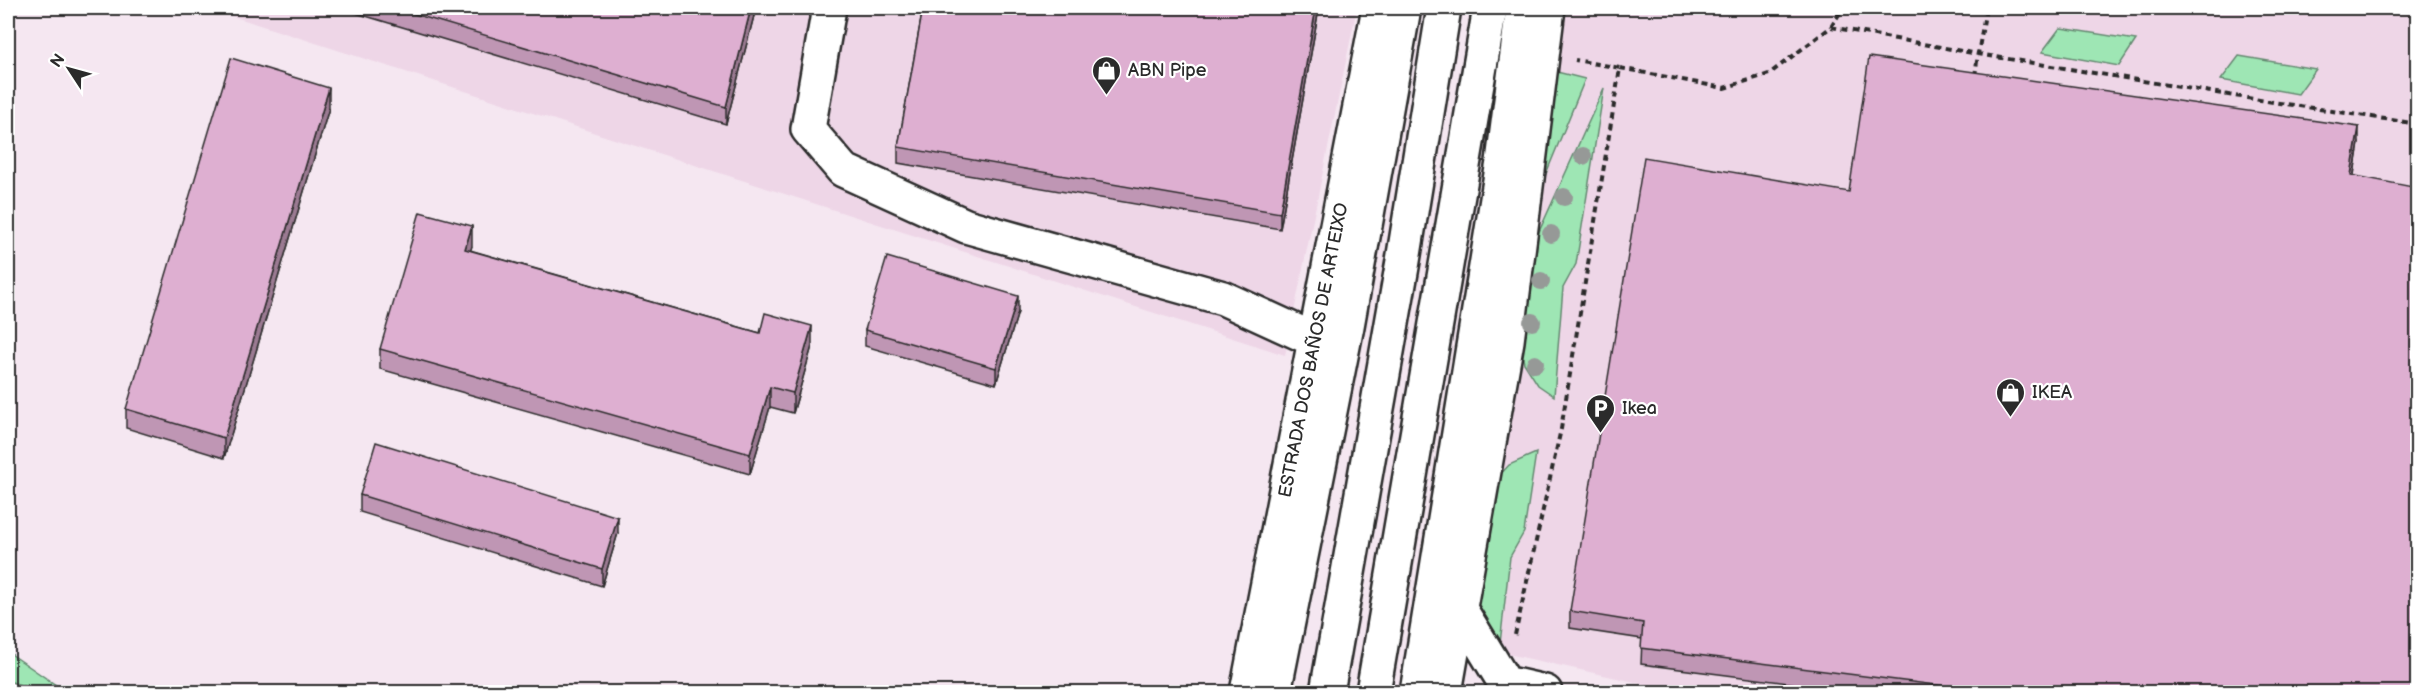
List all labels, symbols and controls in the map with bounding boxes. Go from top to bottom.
north arrow [39,39,99,99]
text: N [47,51,69,72]
shop icon: ABN Pipe [1091,54,1123,96]
place label: ABN Pipe [1128,60,1207,81]
street label: ESTRADA DOS BAÑOS DE ARTEIXO [1274,201,1352,499]
shop icon: IKEA [1995,376,2027,418]
place label: IKEA [2032,382,2072,403]
parking icon: Ikea [1585,392,1617,434]
place label: Ikea [1622,398,1657,419]

